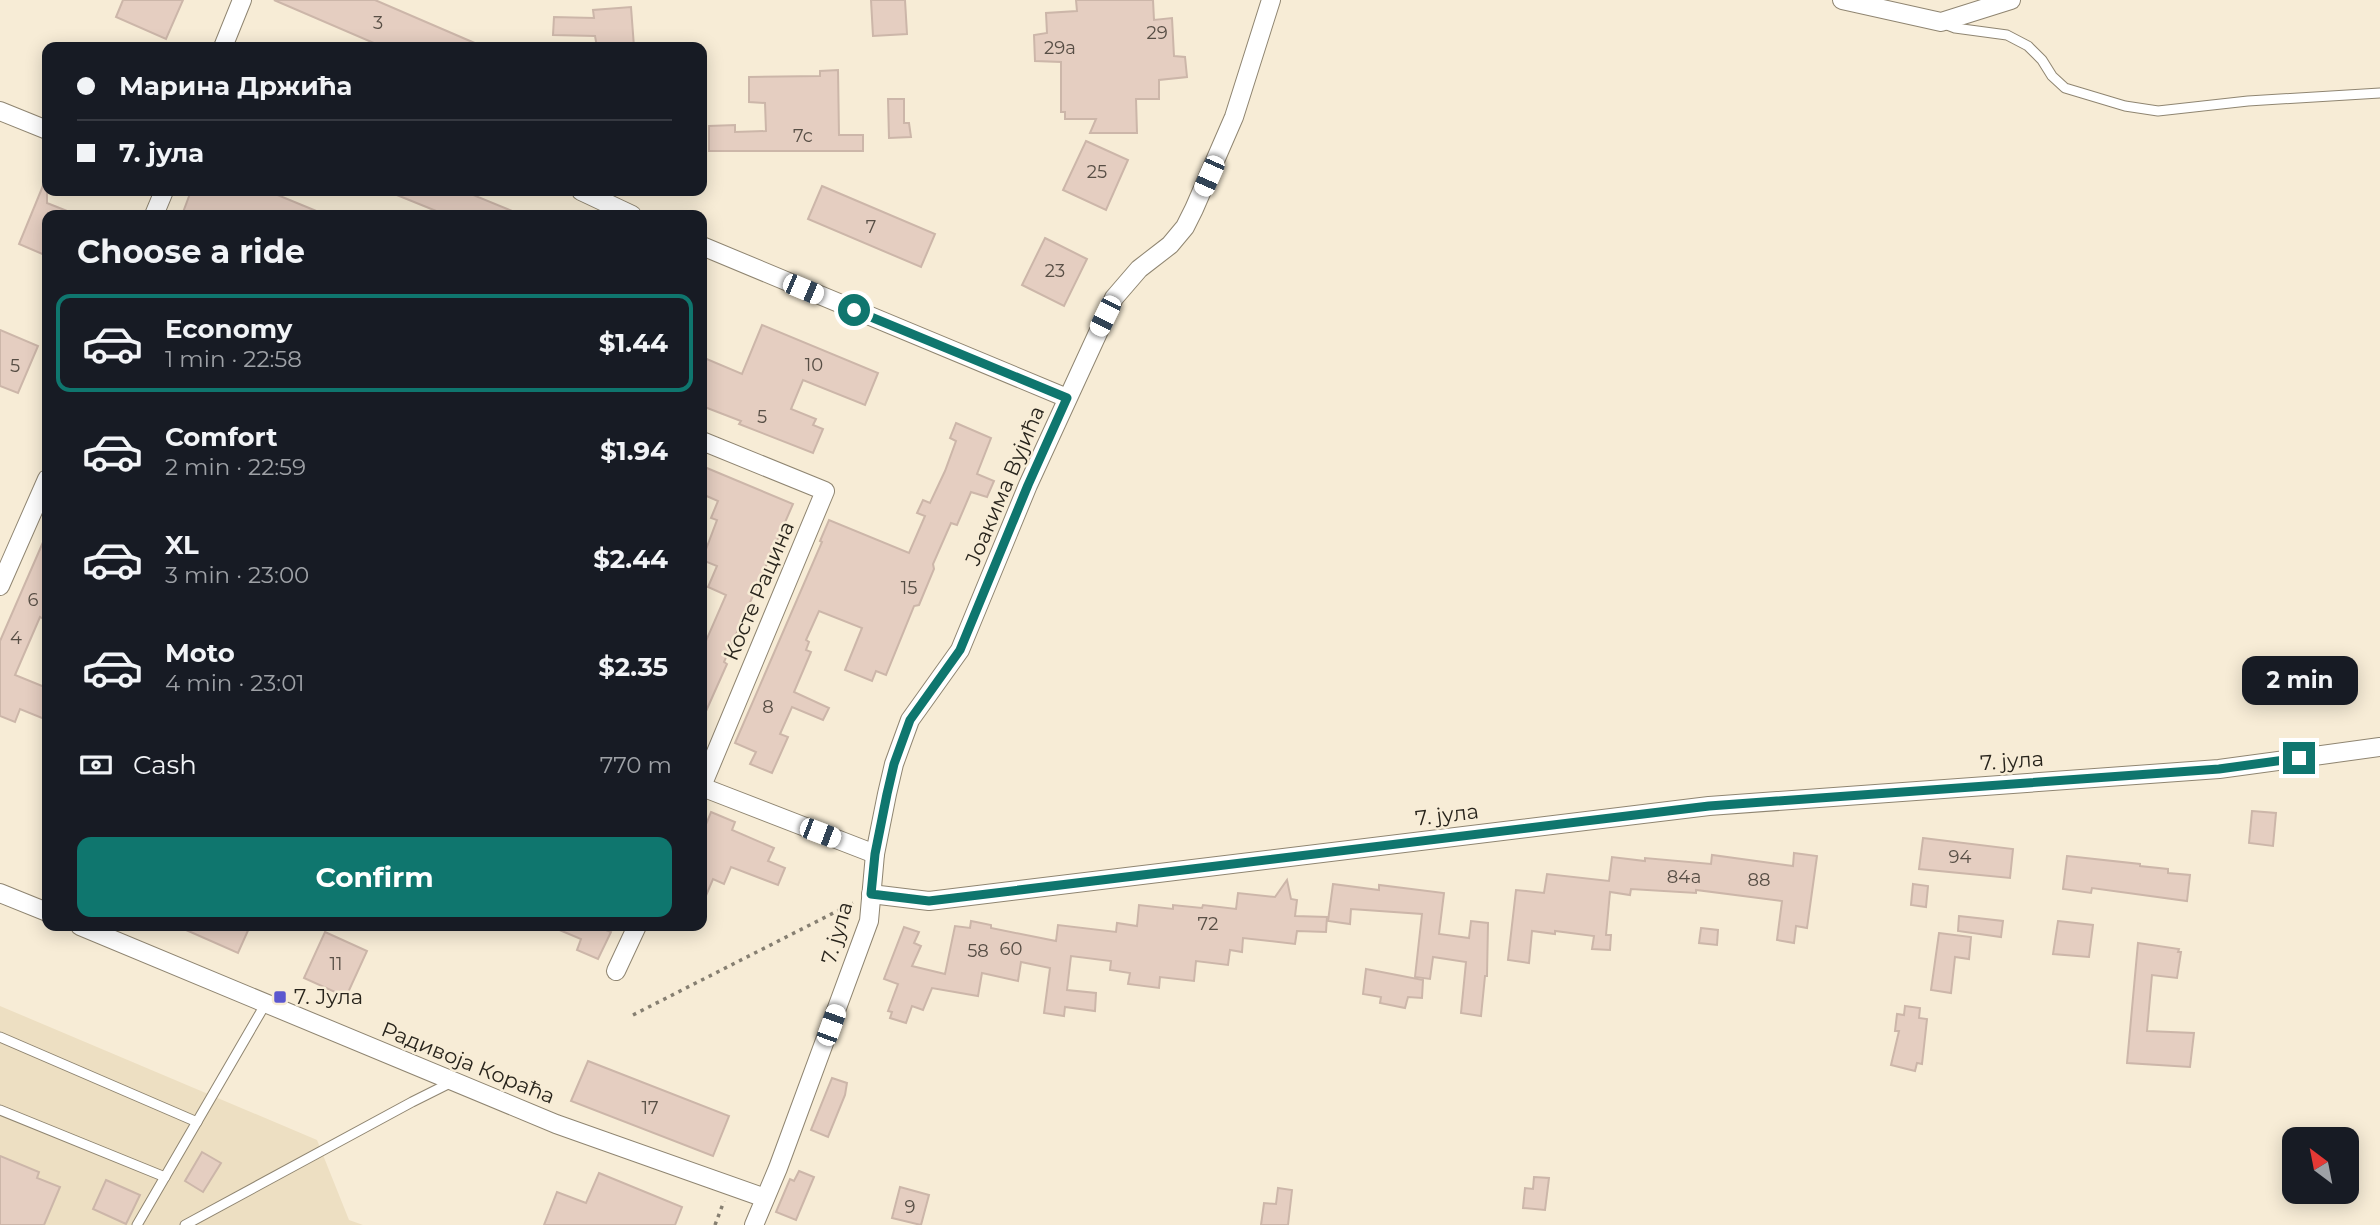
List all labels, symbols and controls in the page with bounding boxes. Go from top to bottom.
house number: 3 [373,12,383,34]
house number: 29 [1146,22,1168,44]
house number: 29a [1044,37,1076,59]
text: Марина Држића [119,70,352,102]
house number: 7c [793,125,813,147]
text: 7. јула [119,137,204,169]
car [1191,153,1228,199]
house number: 25 [1087,161,1107,183]
house number: 7 [866,216,876,238]
text: Choose a ride [77,232,305,271]
house number: 23 [1045,260,1065,282]
car [780,271,827,307]
car [1087,293,1124,339]
route start [838,294,870,326]
icon: car [81,312,144,375]
text: Economy [165,313,292,345]
text: $1.44 [599,327,668,359]
text: 1 min · 22:58 [165,345,302,373]
house number: 10 [805,354,823,376]
house number: 5 [10,355,20,377]
street label: Јоакима Вујића [960,402,1049,569]
house number: 5 [757,406,767,428]
icon: car [81,420,144,483]
text: Comfort [165,421,277,453]
text: $1.94 [600,435,668,467]
text: 2 min · 22:59 [165,453,306,481]
street label: Косте Рацина [718,517,799,664]
icon: car [81,528,144,591]
text: XL [165,529,199,561]
text: $2.44 [593,543,668,575]
text: 3 min · 23:00 [165,561,309,589]
house number: 15 [901,577,917,599]
house number: 6 [28,589,39,611]
house number: 4 [10,627,22,649]
icon: car [81,636,144,699]
text: Moto [165,637,235,669]
text: $2.35 [598,651,668,683]
callout: 2 min [2241,656,2357,706]
text: 2 min [2266,666,2334,694]
text: 4 min · 23:01 [165,669,305,697]
house number: 8 [762,696,774,718]
route end [2283,742,2315,774]
icon: cash [77,746,115,784]
street label: 7. јула [1979,746,2045,775]
text: Cash [133,749,197,781]
text: 770 m [600,751,672,779]
street label: 7. јула [1414,798,1480,831]
car [797,816,844,850]
button: Confirm [77,837,672,917]
house number: 94 [1949,846,1972,868]
house number: 84a [1667,866,1701,888]
house number: 88 [1748,869,1770,891]
street label: 7. јула [816,899,857,967]
house number: 72 [1198,913,1218,935]
house number: 60 [1000,938,1022,960]
house number: 58 [967,940,989,962]
house number: 11 [330,953,343,975]
place label: 7. Јула [294,984,363,1009]
marker: 7. Јула [272,989,288,1005]
car [814,1002,849,1048]
street label: Радивоја Кораћа [378,1016,559,1109]
house number: 17 [641,1097,659,1119]
north arrow [2282,1127,2359,1204]
map controls [2282,1127,2359,1204]
house number: 9 [905,1196,916,1218]

